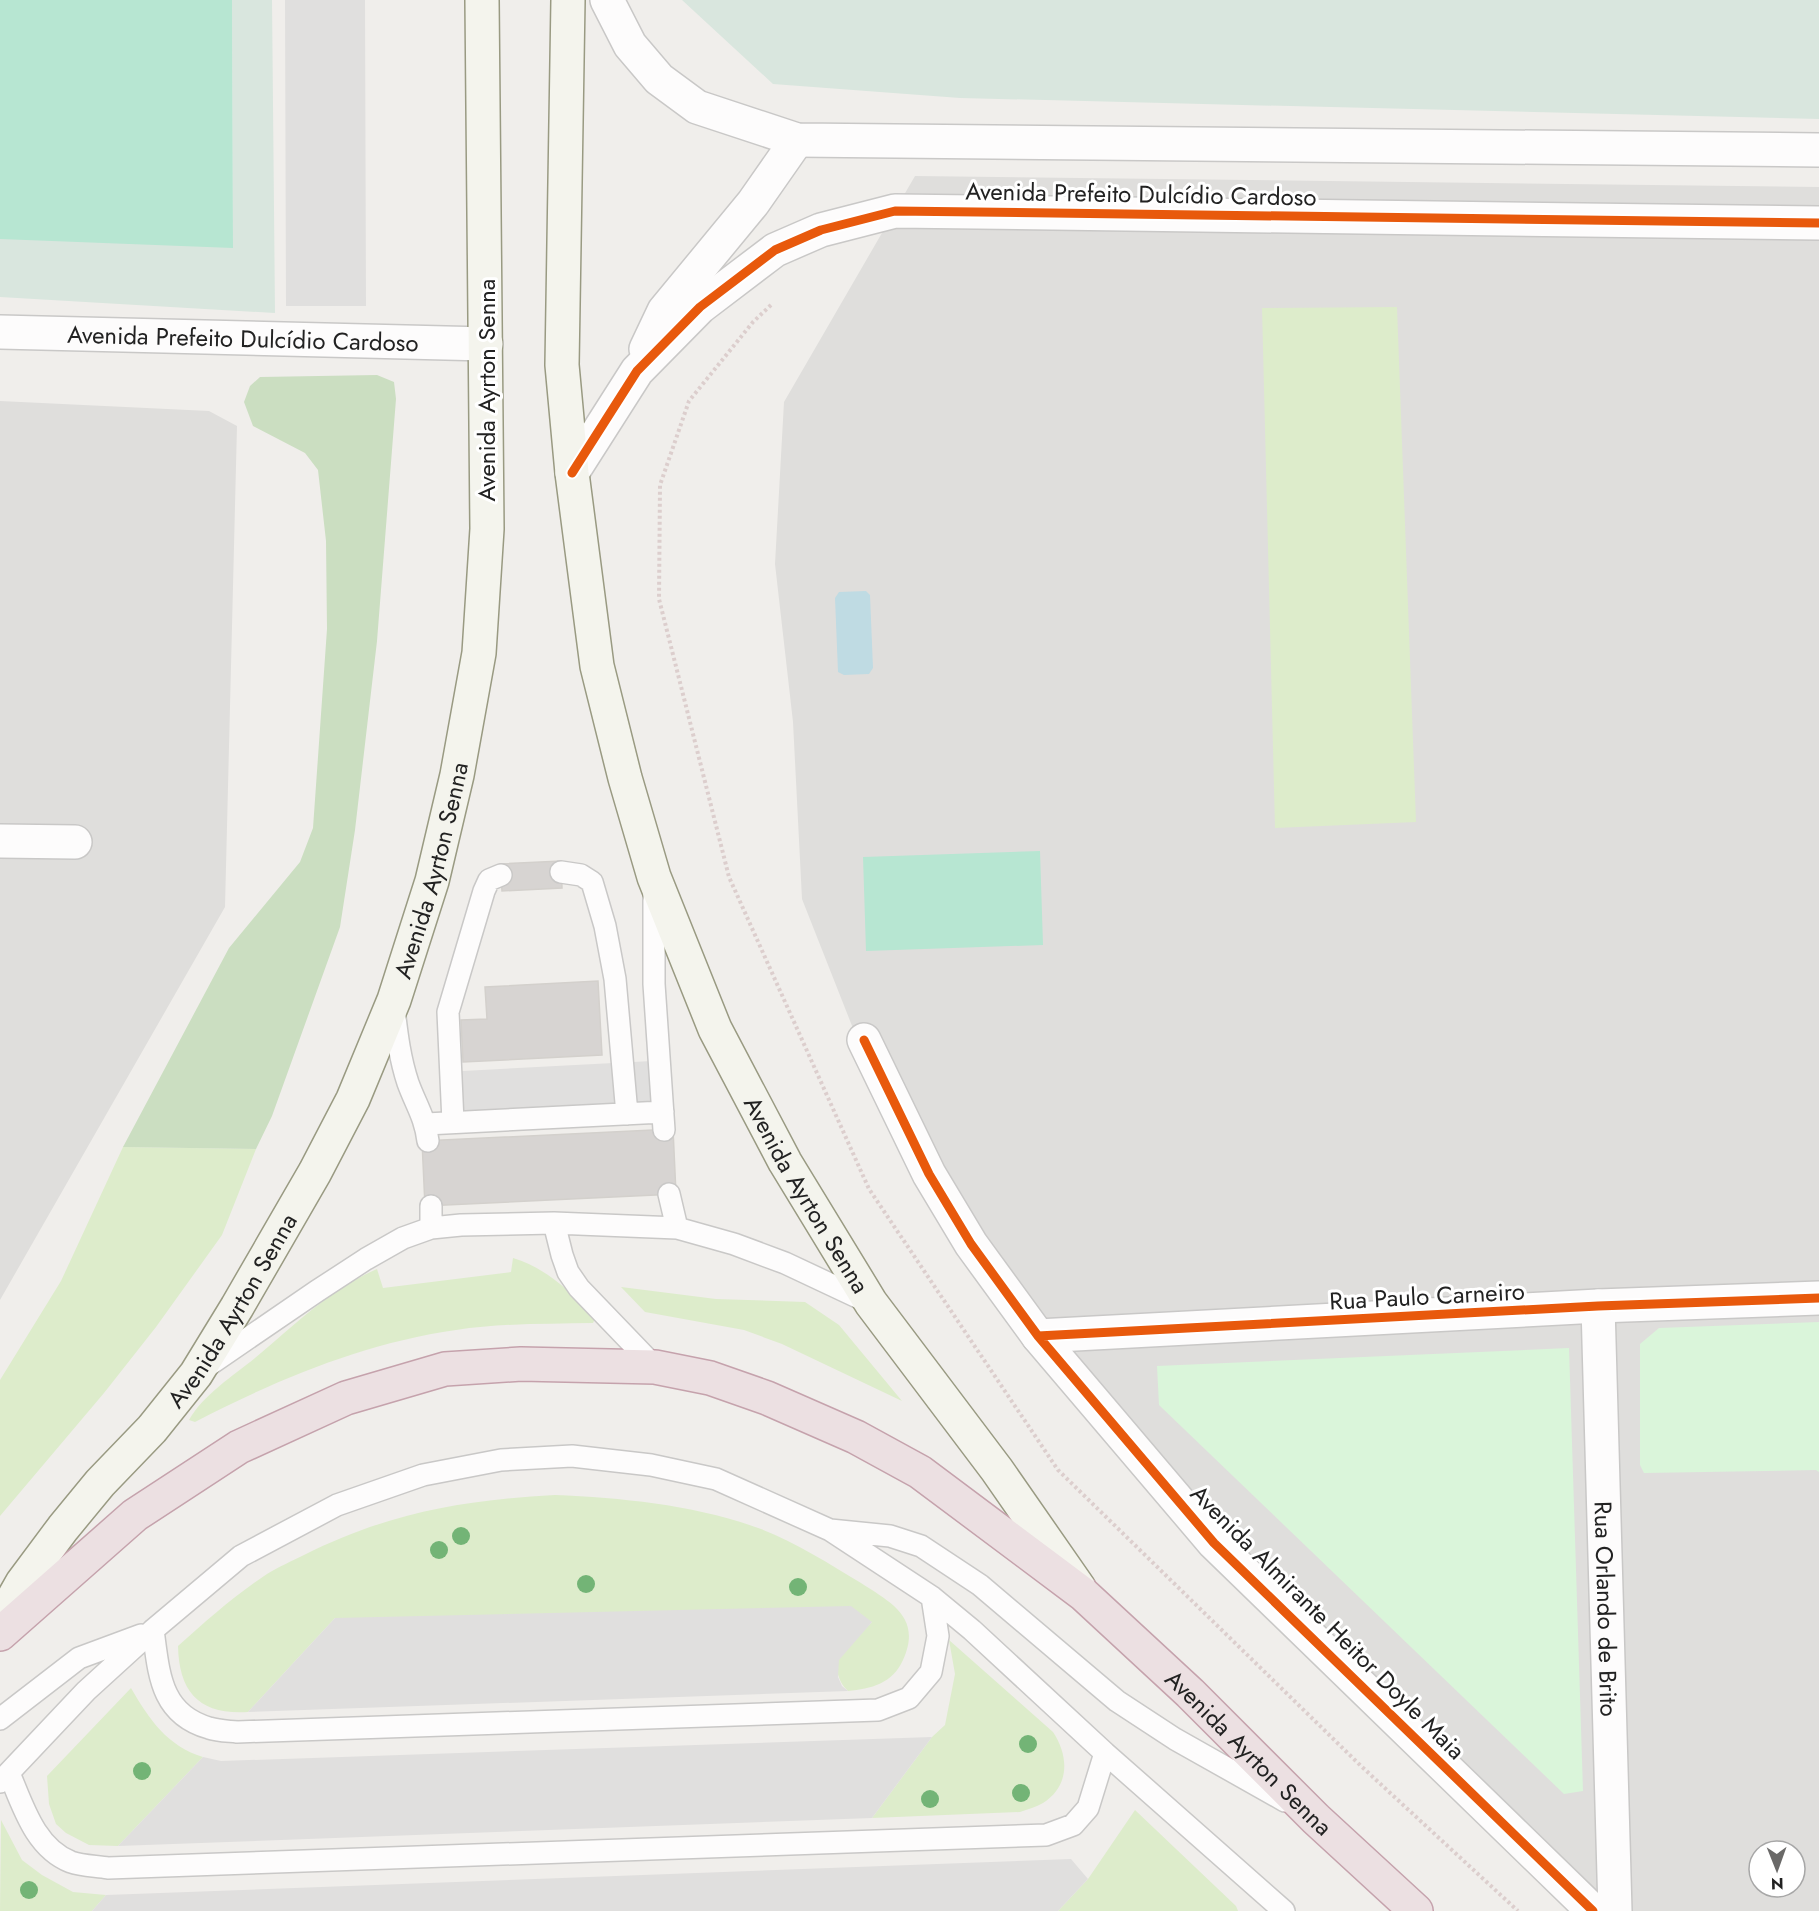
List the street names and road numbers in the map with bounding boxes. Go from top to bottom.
street label: Avenida Prefeito Dulcídio Cardoso [965,173,1317,215]
street label: Avenida Ayrton Senna [469,279,504,501]
street label: Avenida Prefeito Dulcídio Cardoso [67,316,419,360]
street label: Avenida Ayrton Senna [385,759,476,983]
street label: Avenida Ayrton Senna [736,1090,878,1300]
street label: Avenida Ayrton Senna [158,1207,305,1415]
street label: Rua Paulo Carneiro [1328,1273,1526,1319]
street label: Avenida Almirante Heitor Doyle Maia [1183,1477,1473,1767]
street label: Rua Orlando de Brito [1586,1501,1627,1717]
street label: Avenida Ayrton Senna [1158,1661,1340,1843]

